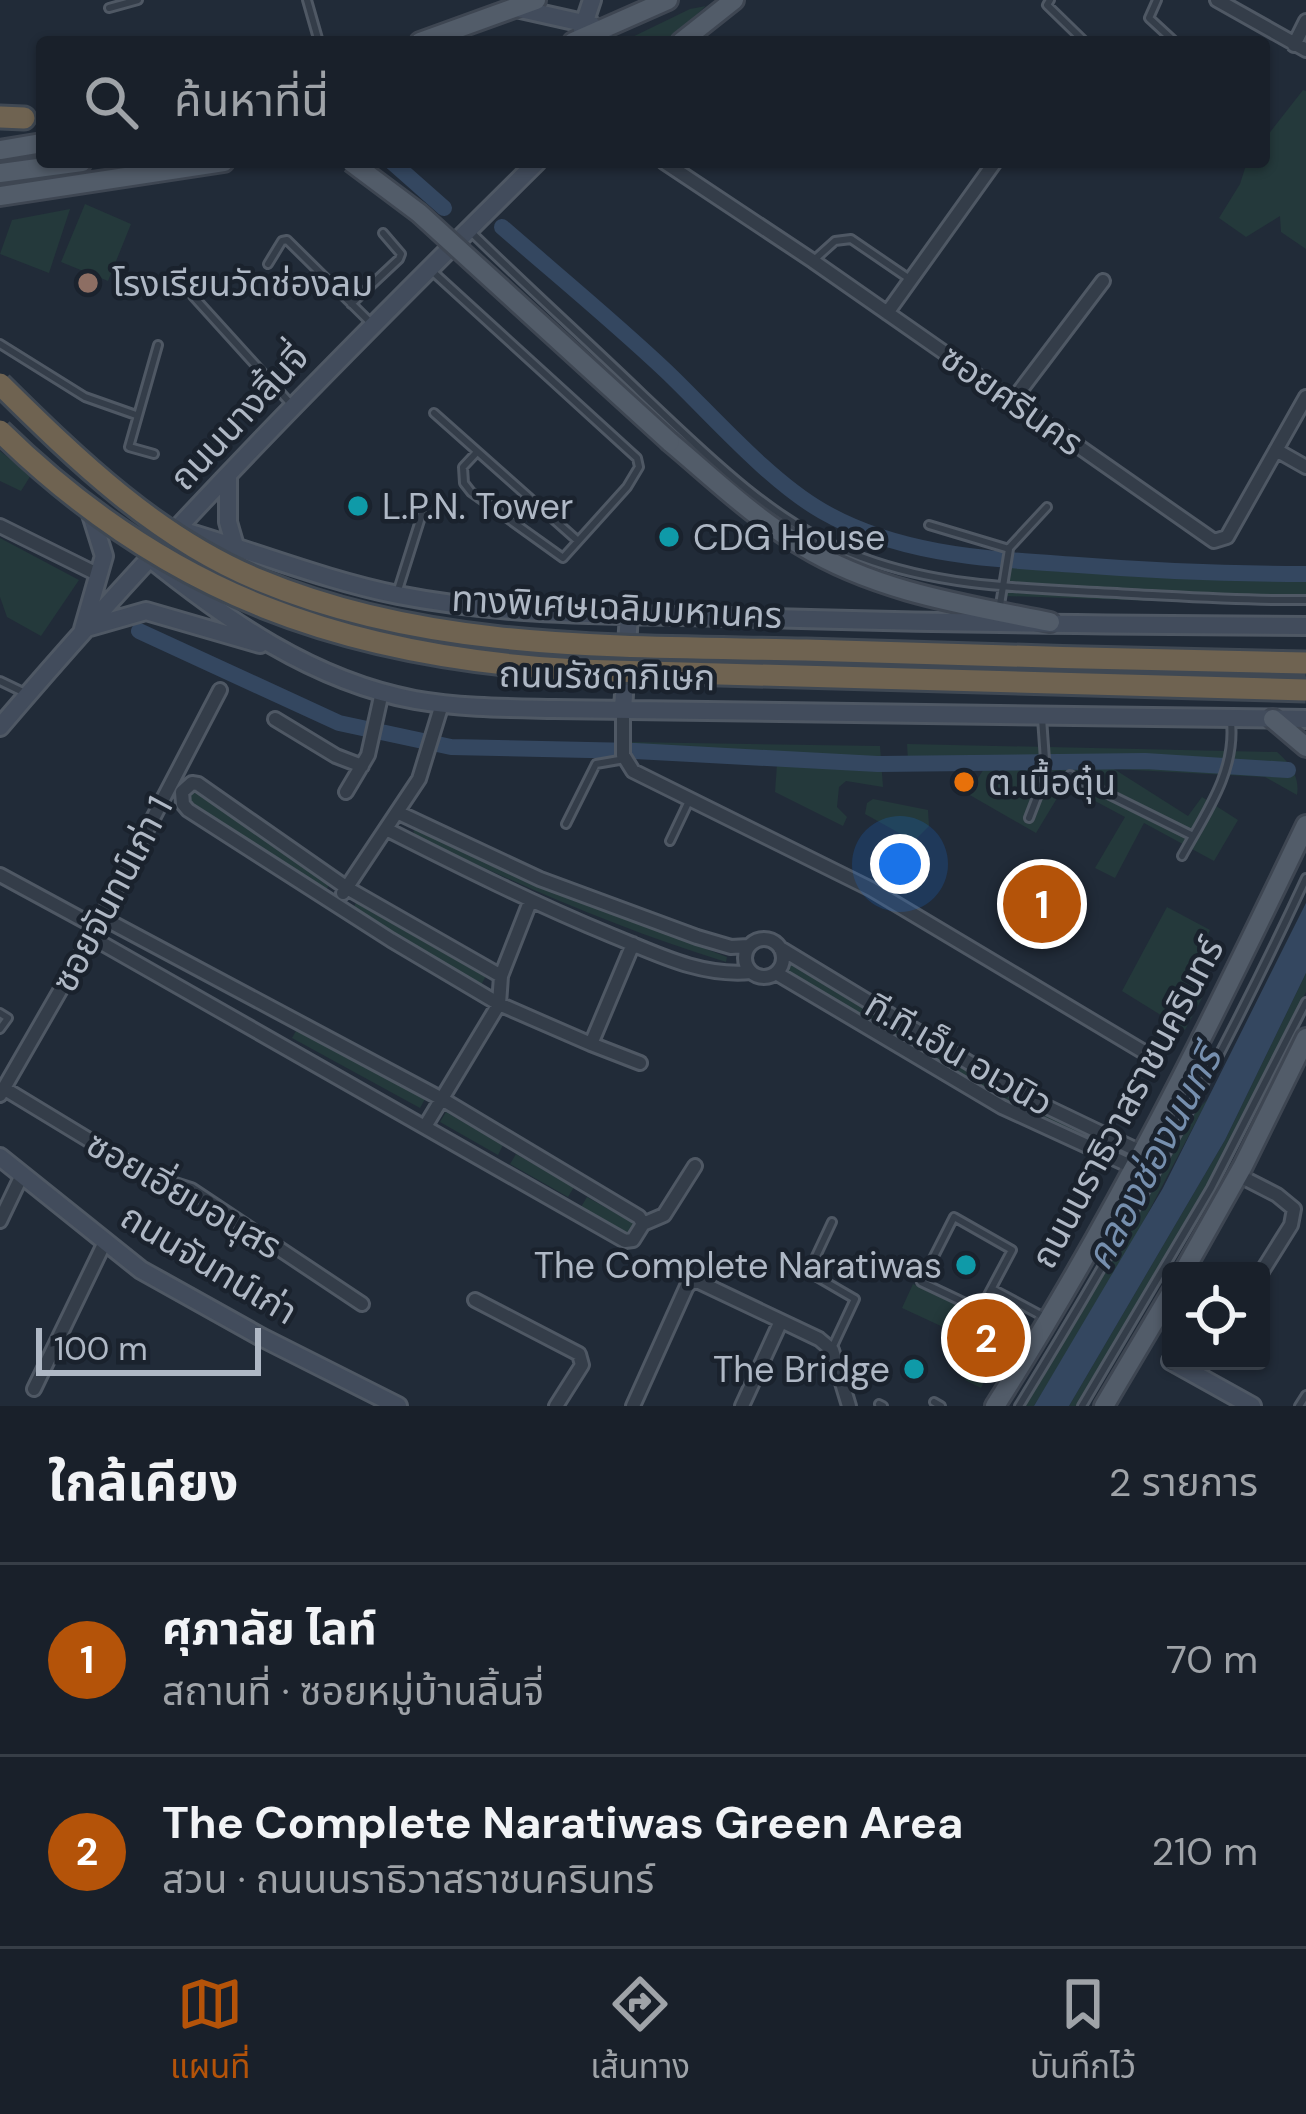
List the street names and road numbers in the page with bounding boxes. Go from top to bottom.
street label: ถนนนางลิ้นจี่ [158,333,319,500]
street label: ซอยศรีนคร [931,334,1093,466]
street label: ทางพิเศษเฉลิมมหานคร [450,575,784,639]
street label: ถนนรัชดาภิเษก [498,651,716,701]
street label: ซอยจันทน์เก่า 1 [41,788,183,1000]
street label: ถนนนราธิวาสราชนครินทร์ [1020,928,1235,1276]
street label: ที.ที.เอ็น อเวนิว [857,981,1061,1127]
street label: ซอยเอี่ยมอนุสร [78,1119,290,1270]
street label: ถนนจันทน์เก่า [112,1193,306,1335]

